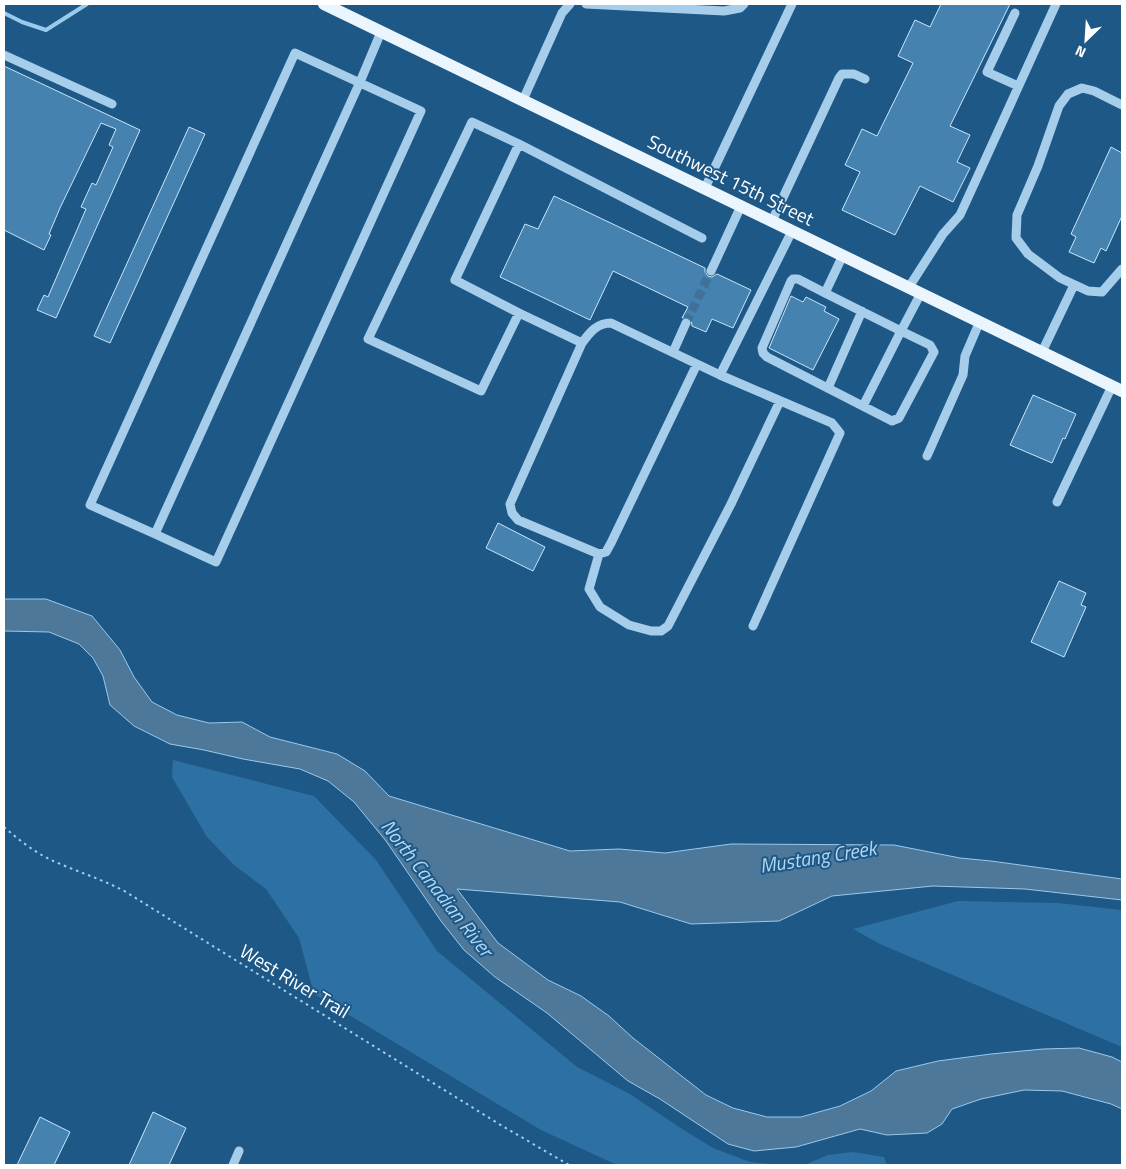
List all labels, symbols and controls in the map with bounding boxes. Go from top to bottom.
north arrow [1061,15,1111,65]
text: N [1071,41,1089,64]
street label: Southwest 15th Street [643,127,820,233]
water label: North Canadian River [374,812,503,965]
water label: Mustang Creek [757,832,881,881]
street label: West River Trail [235,936,356,1025]

